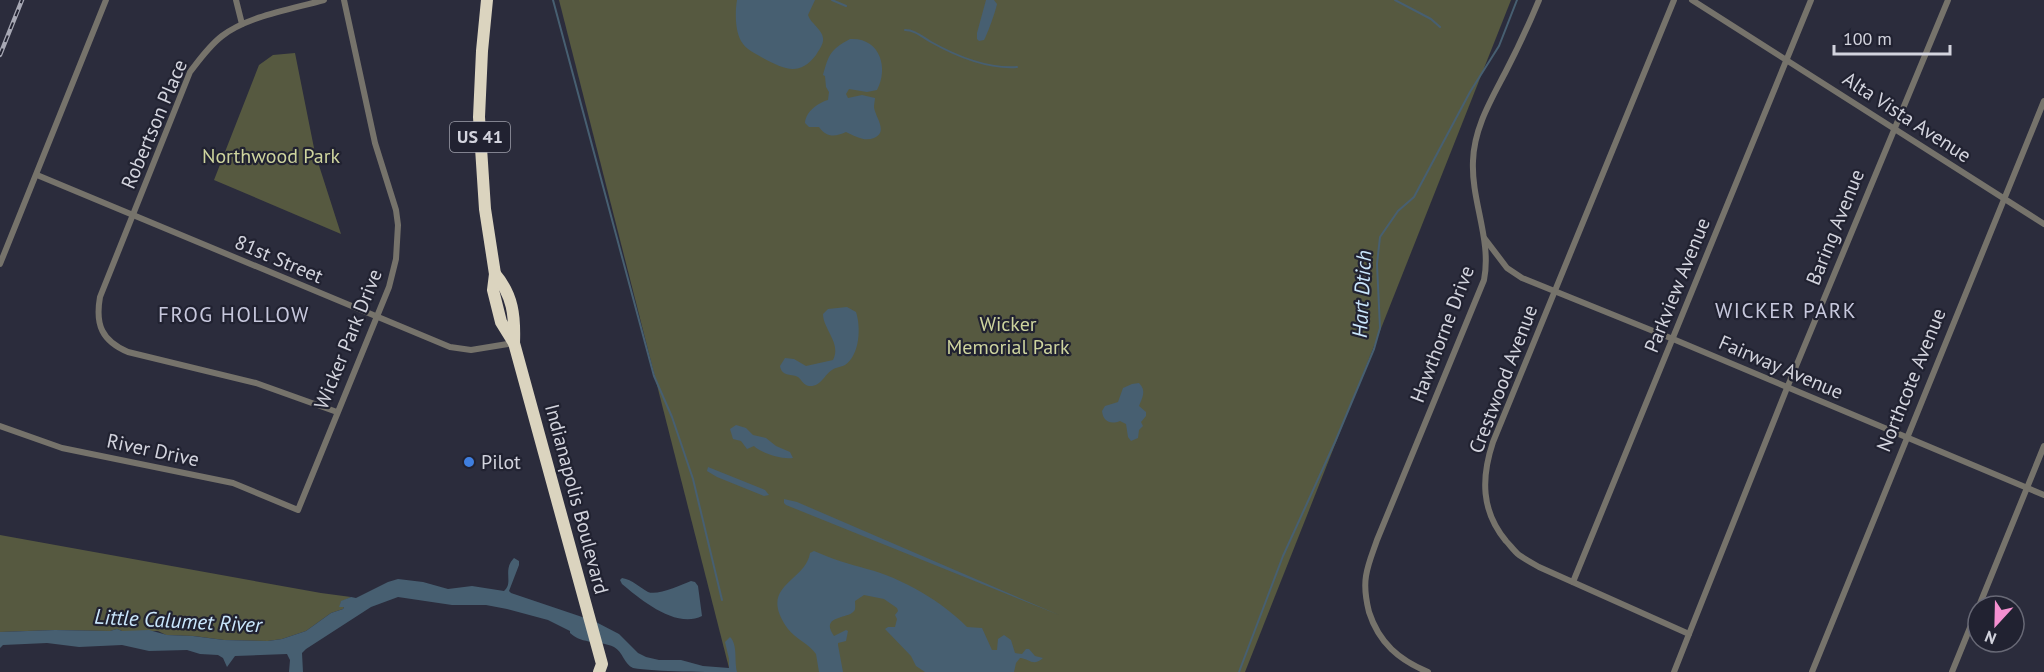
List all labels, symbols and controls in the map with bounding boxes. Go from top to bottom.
scale bar [1834,18,1950,56]
text: 100 m [1843,27,1892,50]
street label: Robertson Place [115,55,193,193]
street label: Alta Vista Avenue [1838,66,1976,168]
road number: US 41 [450,122,510,152]
park label: Northwood Park [202,143,340,169]
street label: Baring Avenue [1800,165,1870,289]
street label: Parkview Avenue [1638,214,1716,356]
street label: 81st Street [231,229,327,289]
water label: Hart Dtich [1346,249,1377,338]
street label: Hawthorne Drive [1404,262,1480,406]
street label: Wicker Park Drive [308,265,388,413]
district label: WICKER PARK [1715,297,1857,324]
district label: FROG HOLLOW [158,301,310,328]
street label: Crestwood Avenue [1463,301,1543,457]
street label: Northcote Avenue [1870,304,1952,456]
park label: Wicker Memorial Park [947,311,1070,360]
street label: Fairway Avenue [1715,329,1847,405]
street label: Indianapolis Boulevard [539,401,615,597]
street label: River Drive [104,428,202,472]
place label: Pilot [481,449,521,475]
marker: Pilot [462,455,476,469]
north arrow [1966,594,2026,654]
water label: Little Calumet River [94,603,265,638]
text: N [1982,627,1999,649]

